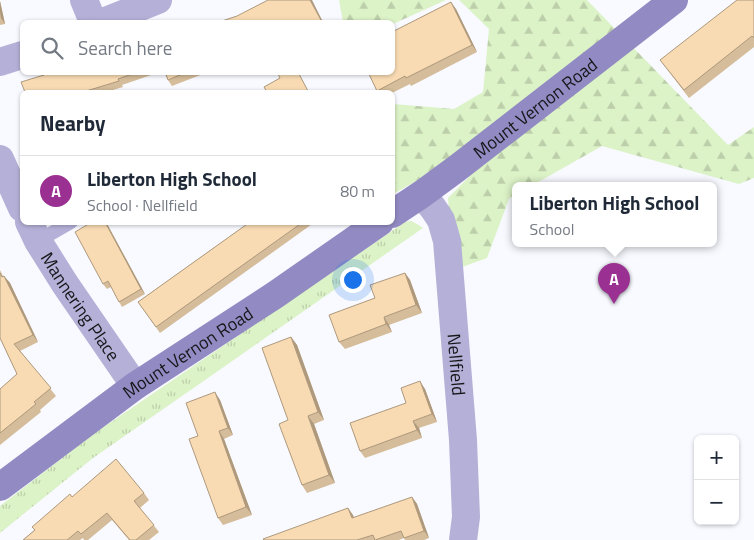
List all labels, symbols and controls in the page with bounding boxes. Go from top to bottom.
search box [20,20,395,75]
text: Search here [78,33,172,62]
icon: search [38,34,66,62]
street label: Mount Vernon Road [467,51,603,165]
text: Nearby [40,107,105,139]
text: Liberton High School [87,164,257,193]
text: A [51,179,61,203]
text: 80 m [340,179,375,203]
popup [512,182,717,247]
text: Liberton High School [530,188,699,217]
text: School · Nellfield [87,193,198,217]
text: School [530,217,574,241]
street label: Mannering Place [34,246,127,366]
pin: A [598,263,630,304]
your location [340,267,366,293]
street label: Mount Vernon Road [116,299,258,405]
street label: Nellfield [441,332,473,397]
map controls [694,435,739,525]
button: + [694,435,739,480]
button: − [694,480,739,525]

